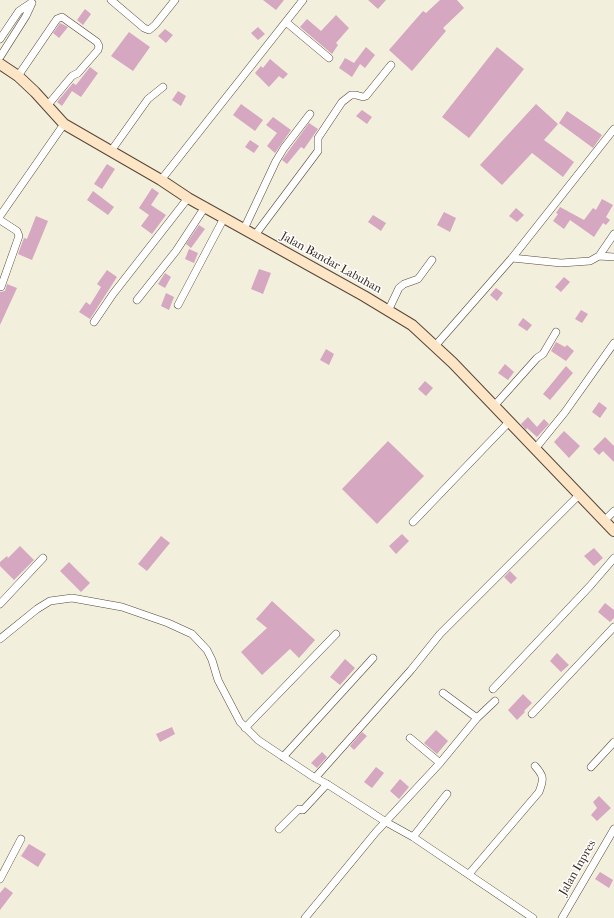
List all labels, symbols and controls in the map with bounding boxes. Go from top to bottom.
street label: Jalan Bandar Labuhan [278,229,384,297]
street label: Jalan Inpres [556,838,600,898]

